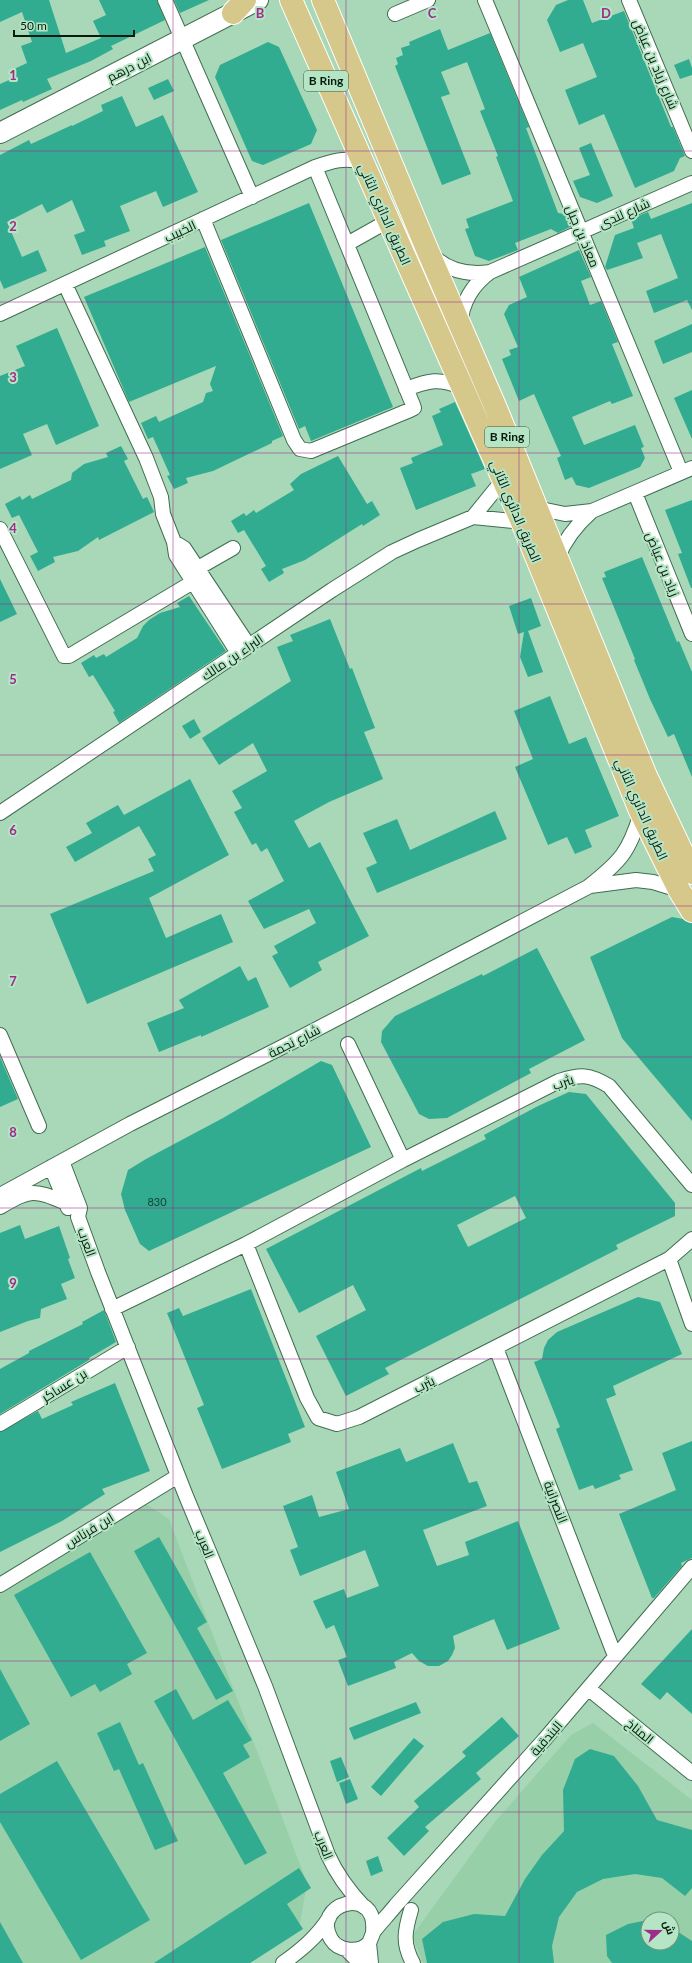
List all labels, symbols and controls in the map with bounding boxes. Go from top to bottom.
text: B [256,5,265,21]
text: C [428,5,437,21]
text: D [601,5,611,21]
scale bar [14,12,134,38]
street label: شارع زياد بن عياض [629,16,682,112]
text: 50 m [20,18,47,33]
street label: ابن درهم [104,49,155,87]
text: 1 [9,67,17,83]
road number: B Ring [304,71,348,91]
street label: الطريق الدائري الثاني [353,161,415,269]
street label: شارع لندى [596,195,653,232]
street label: معاذ بن جبل [563,202,603,270]
street label: الخبيب [162,217,198,245]
text: 2 [9,218,17,234]
text: 3 [9,369,17,385]
road number: B Ring [485,427,529,447]
street label: الطريق الدائري الثاني [484,457,545,566]
text: 4 [9,520,17,536]
street label: زياد بن عياض [643,529,683,599]
street label: البراء بن مالك [198,631,266,683]
text: 5 [9,671,17,687]
street label: الطريق الدائري الثاني [610,756,672,864]
text: 6 [9,822,17,838]
text: 7 [9,973,17,989]
street label: شارع نجمة [265,1021,323,1062]
street label: يثرب [550,1071,576,1093]
text: 8 [9,1124,17,1140]
house number: 830 [147,1195,167,1208]
street label: العرب [74,1225,100,1259]
text: 9 [9,1275,17,1291]
street label: بن عساكر [37,1365,90,1406]
street label: يثرب [411,1372,438,1396]
street label: النصرانية [541,1479,571,1525]
street label: ابن فرناس [62,1509,116,1551]
street label: العرب [192,1527,218,1561]
street label: المناخ [622,1715,657,1748]
street label: البندقية [527,1717,565,1759]
street label: العرب [311,1828,337,1862]
north arrow [640,1911,680,1951]
text: ش [660,1918,678,1937]

